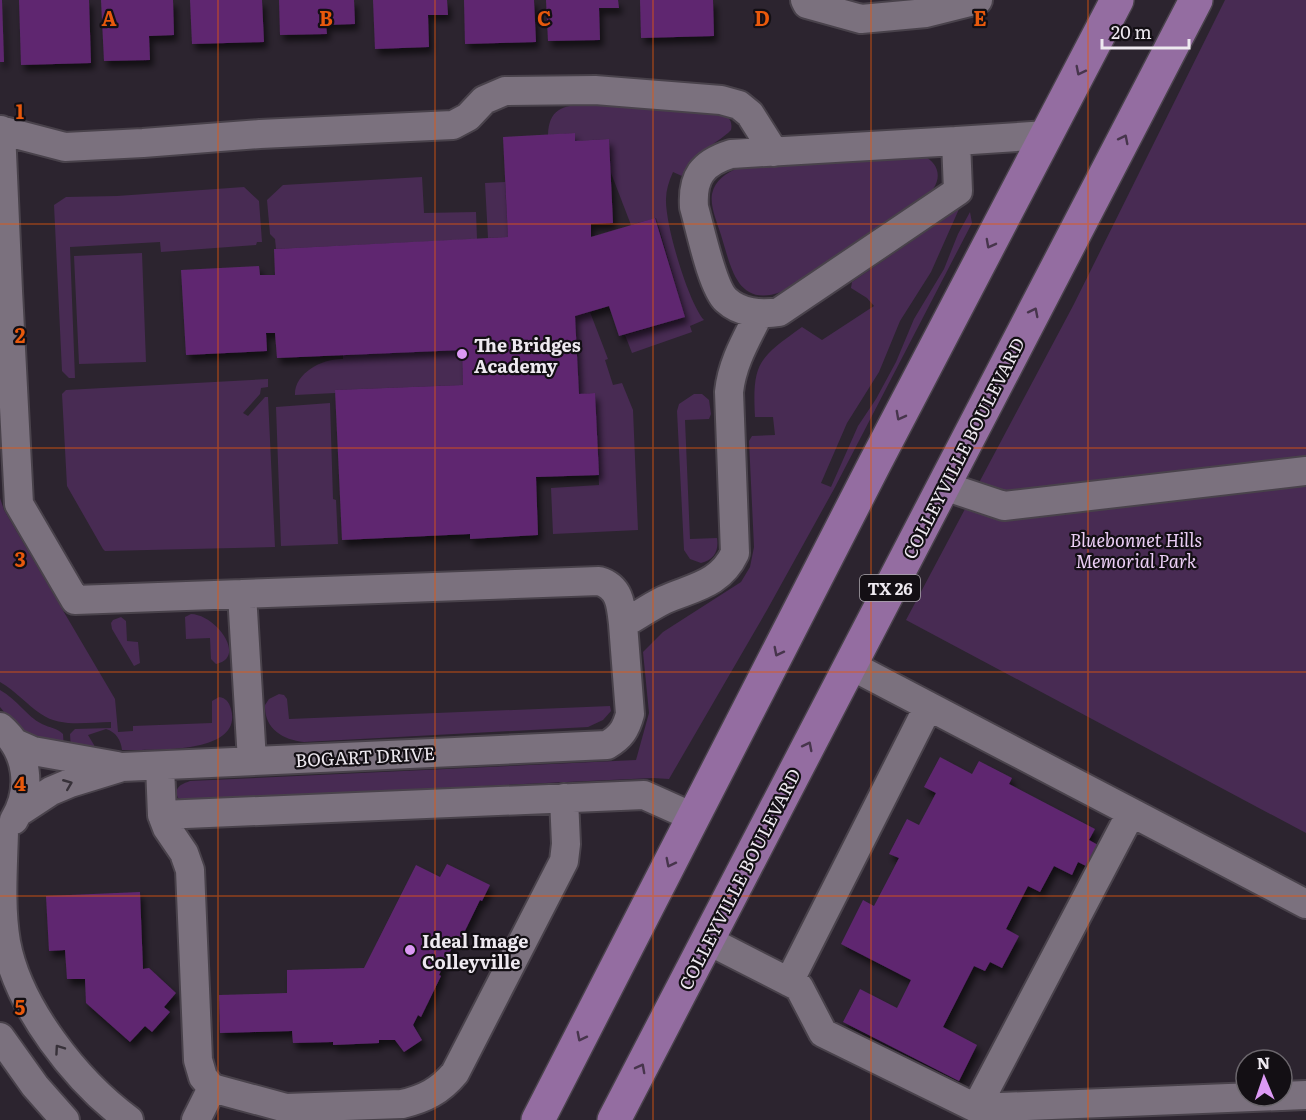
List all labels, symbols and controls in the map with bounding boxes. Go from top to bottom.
text: A [101,2,117,32]
text: B [319,2,333,32]
text: C [537,2,551,32]
text: D [754,2,770,32]
text: E [973,2,987,32]
scale bar [1102,12,1189,50]
text: 20 m [1111,18,1152,45]
one-way arrow [1076,64,1087,75]
text: 1 [16,95,24,125]
one-way arrow [1117,135,1128,145]
one-way arrow [986,237,997,248]
one-way arrow [1027,308,1038,318]
text: 2 [15,319,26,349]
place label: The Bridges Academy [474,331,581,379]
street label: COLLEYVILLE BOULEVARD [895,332,1031,564]
marker: The Bridges Academy [455,347,469,361]
one-way arrow [896,410,907,421]
park label: Bluebonnet Hills Memorial Park [1070,526,1202,574]
text: 3 [14,543,26,573]
road number: TX 26 [860,575,920,601]
one-way arrow [774,646,785,656]
street label: BOGART DRIVE [295,739,435,773]
one-way arrow [801,742,812,752]
street label: COLLEYVILLE BOULEVARD [671,763,807,995]
text: 4 [14,767,26,797]
one-way arrow [62,779,73,791]
one-way arrow [666,857,677,867]
place label: Ideal Image Colleyville [422,927,528,975]
marker: Ideal Image Colleyville [403,943,417,957]
text: 5 [15,991,26,1021]
one-way arrow [577,1030,588,1041]
one-way arrow [55,1045,66,1056]
north arrow [1234,1048,1294,1108]
text: N [1256,1050,1271,1074]
one-way arrow [634,1064,645,1074]

